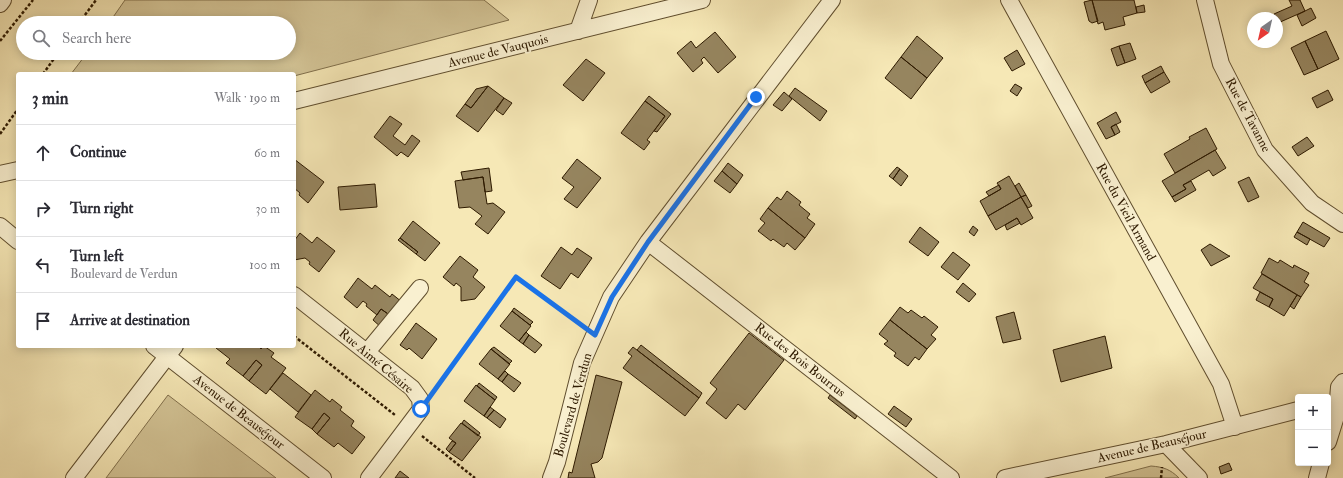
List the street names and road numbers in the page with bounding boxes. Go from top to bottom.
street label: Avenue de Vauquois [445,31,550,71]
street label: Rue de Tavanne [1222,75,1275,155]
street label: Rue du Vieil Armand [1093,160,1160,264]
street label: Rue des Bois Bourrus [751,320,849,401]
street label: Rue Aimé Césaire [335,325,417,397]
street label: Boulevard de Verdun [550,351,596,459]
street label: Avenue de Beauséjour [189,371,288,453]
street label: Avenue de Beauséjour [1095,426,1208,467]

